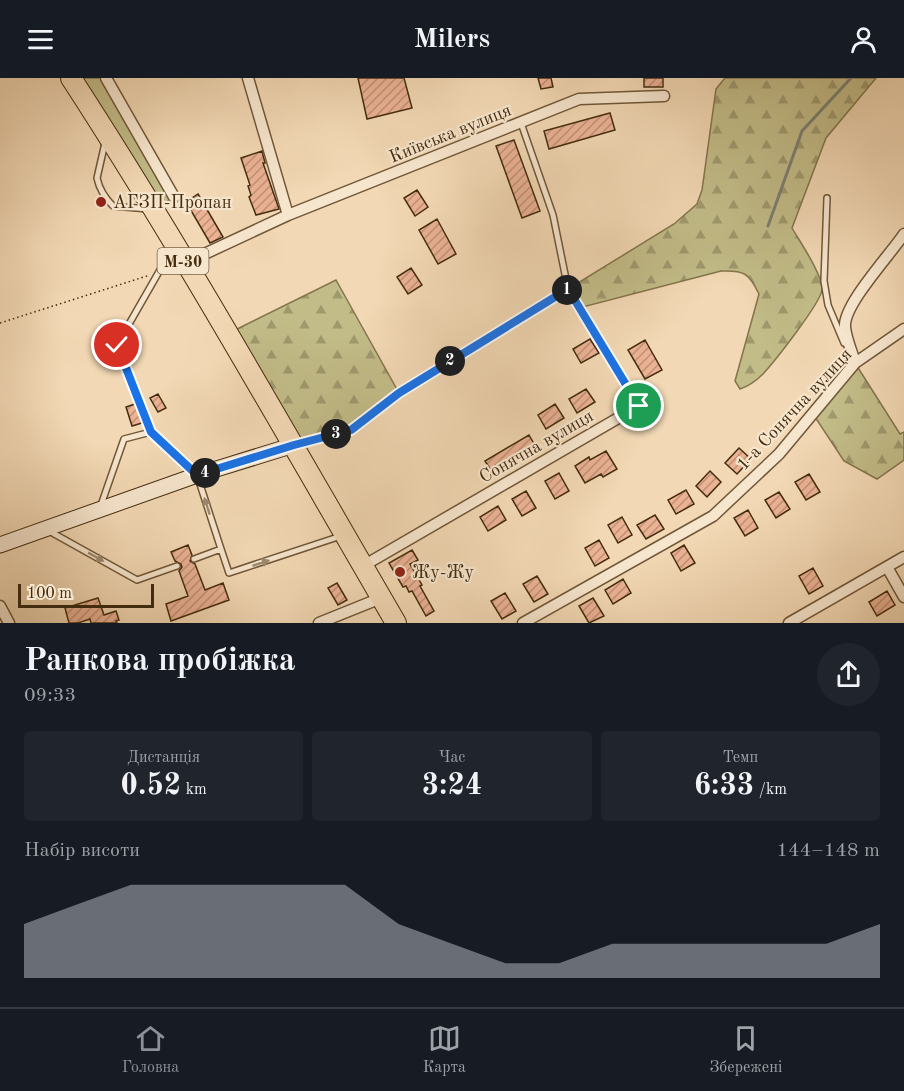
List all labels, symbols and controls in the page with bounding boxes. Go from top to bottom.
icon: menu [24,23,57,56]
icon: person [847,23,880,56]
text: Milers [414,26,490,53]
street label: Київська вулиця [387,101,514,167]
place label: АГЗП-Пропан [113,194,232,212]
marker: АГЗП-Пропан [94,195,108,209]
road number: М-30 [158,248,208,274]
pin: 1 [552,275,582,305]
text: 1 [562,282,572,298]
pin [91,319,142,370]
icon: check [100,328,133,361]
street label: 1-а Сонячна вулиця [734,345,856,474]
pin: 2 [435,346,465,376]
text: 2 [445,353,455,369]
pin [613,380,664,431]
icon: arrive [622,389,655,422]
street label: Сонячна вулиця [476,407,597,487]
pin: 3 [321,419,351,449]
text: 3 [331,426,341,442]
pin: 4 [190,458,220,488]
text: 4 [200,465,210,481]
one-way arrow [202,497,211,515]
one-way arrow [88,552,105,562]
one-way arrow [252,557,270,567]
place label: Жу-Жу [412,564,474,582]
marker: Жу-Жу [393,565,407,579]
scale bar [18,581,154,608]
text: 100 m [27,586,72,602]
button: share [817,643,880,706]
text: Ранкова пробіжка [24,645,296,678]
text: 09:33 [24,686,76,706]
text: Дистанція [127,750,200,766]
text: Час [439,750,465,766]
text: Темп [722,750,758,766]
text: 0.52 [121,771,181,801]
text: 3:24 [422,771,482,801]
text: 6:33 [694,771,754,801]
text: km [181,782,207,798]
text: /km [754,782,787,798]
text: Набір висоти [24,841,140,861]
text: 144–148 m [777,841,880,861]
tab: Головна [122,1022,179,1078]
tab: Карта [423,1022,466,1078]
tab: Збережені [709,1022,782,1078]

